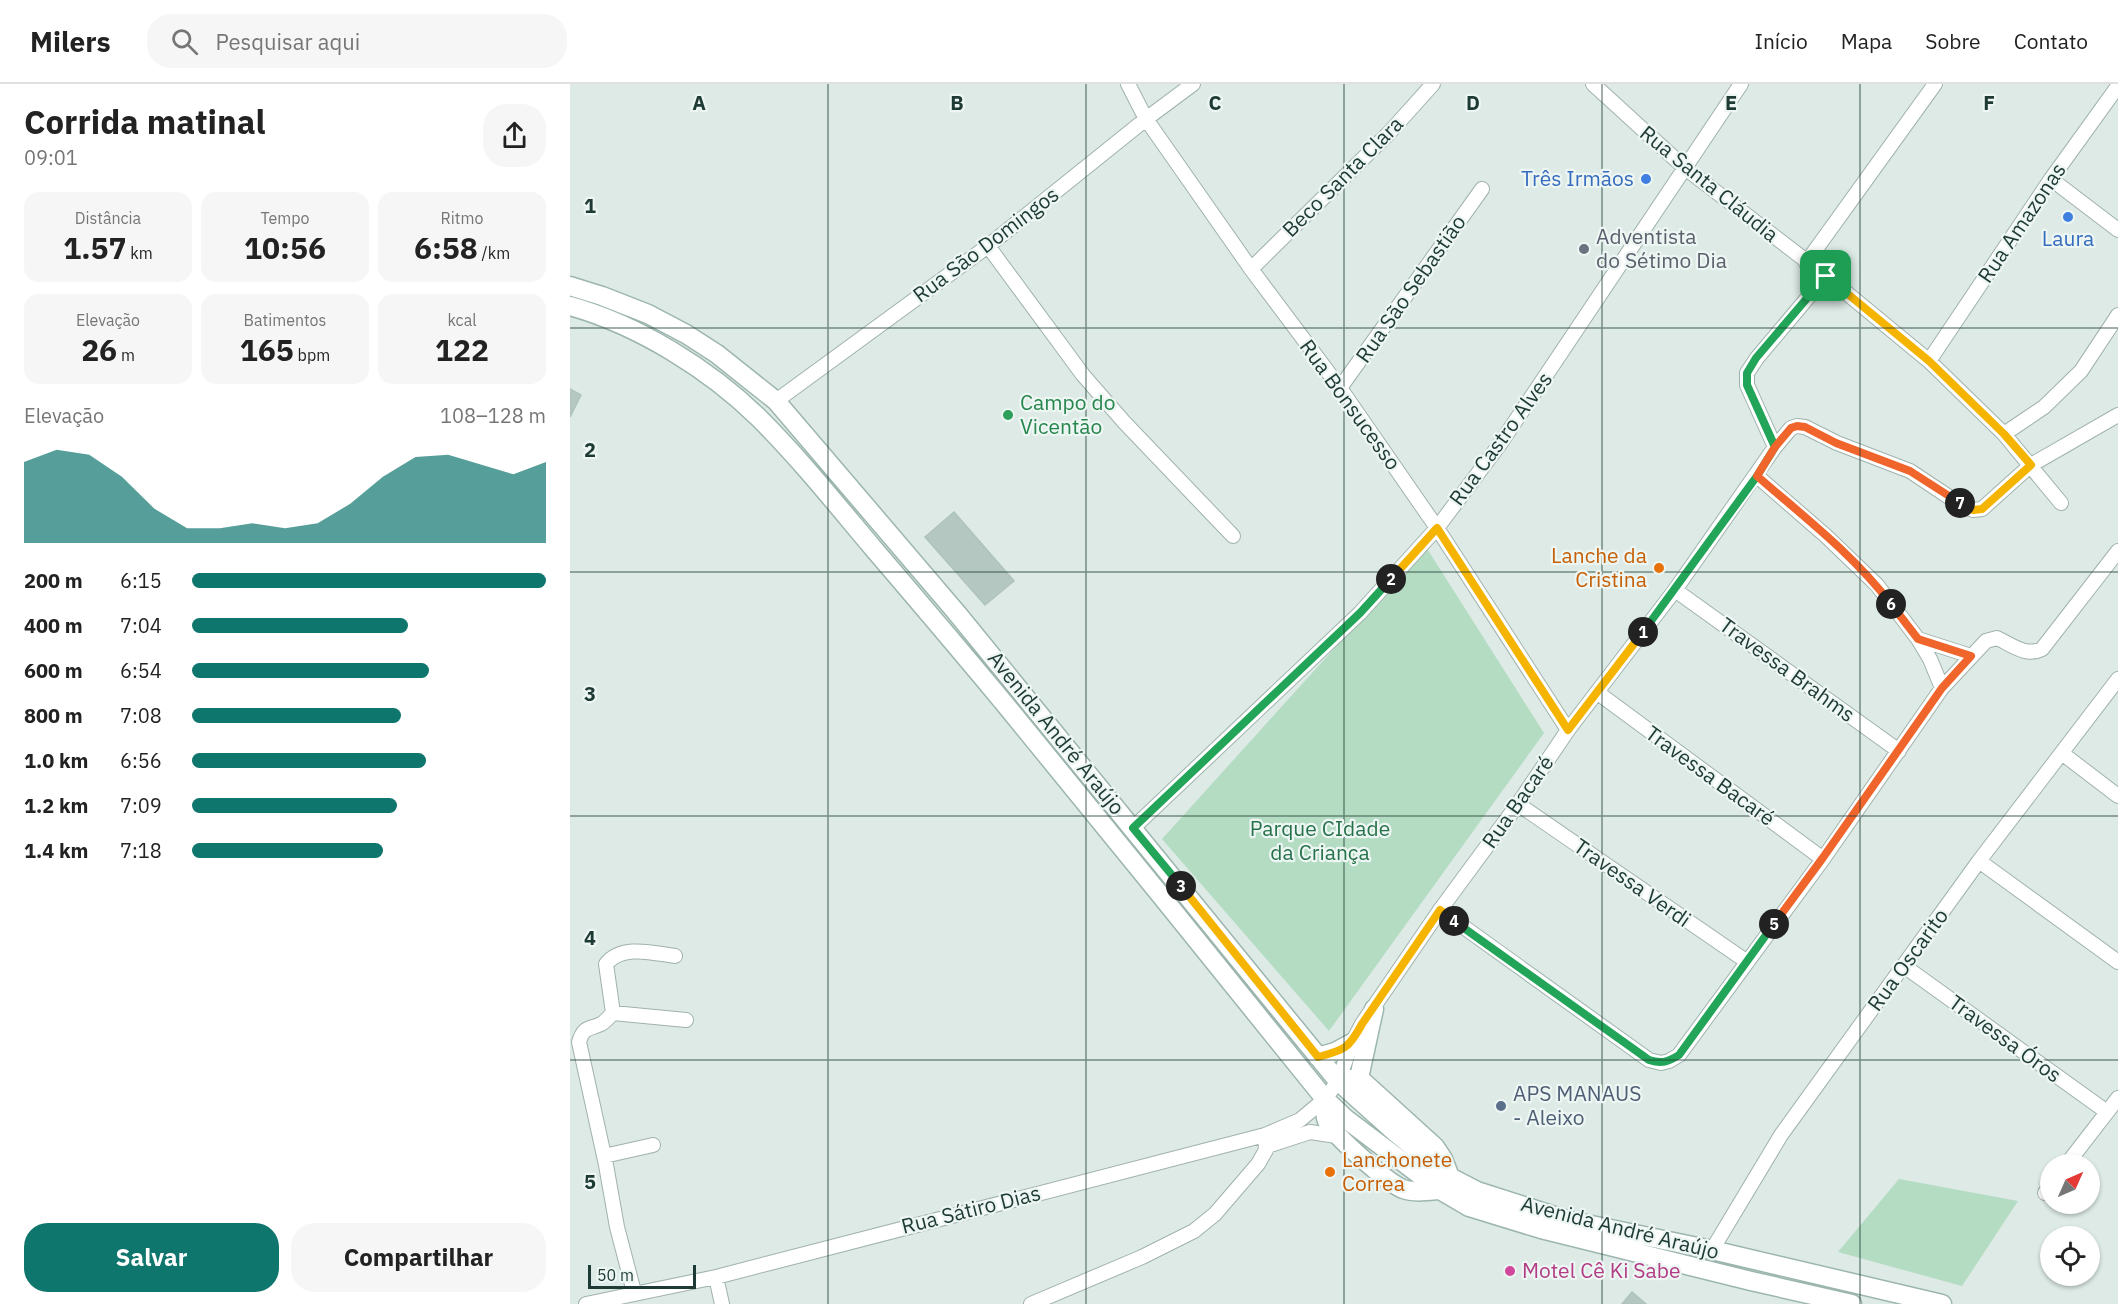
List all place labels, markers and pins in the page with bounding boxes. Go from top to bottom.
place label: Três Irmãos [1521,164,1634,192]
marker: Três Irmãos [1639,172,1653,186]
marker: Laura [2061,210,2075,224]
place label: Adventista do Sétimo Dia [1596,222,1727,274]
place label: Laura [2042,224,2094,252]
marker: Adventista do Sétimo Dia [1577,242,1591,256]
pin [1800,250,1851,301]
place label: Campo do Vicentão [1020,388,1115,440]
marker: Campo do Vicentão [1001,408,1015,422]
pin: 7 [1945,488,1975,518]
place label: Lanche da Cristina [1551,541,1647,593]
marker: Lanche da Cristina [1652,561,1666,575]
pin: 2 [1376,564,1406,594]
pin: 6 [1876,589,1906,619]
pin: 1 [1628,617,1658,647]
pin: 3 [1166,871,1196,901]
pin: 4 [1439,906,1469,936]
pin: 5 [1759,909,1789,939]
place label: APS MANAUS - Aleixo [1513,1079,1641,1131]
marker: APS MANAUS - Aleixo [1494,1099,1508,1113]
place label: Lanchonete Correa [1342,1145,1452,1197]
marker: Lanchonete Correa [1323,1165,1337,1179]
place label: Motel Cê Ki Sabe [1522,1256,1680,1284]
marker: Motel Cê Ki Sabe [1503,1264,1517,1278]

